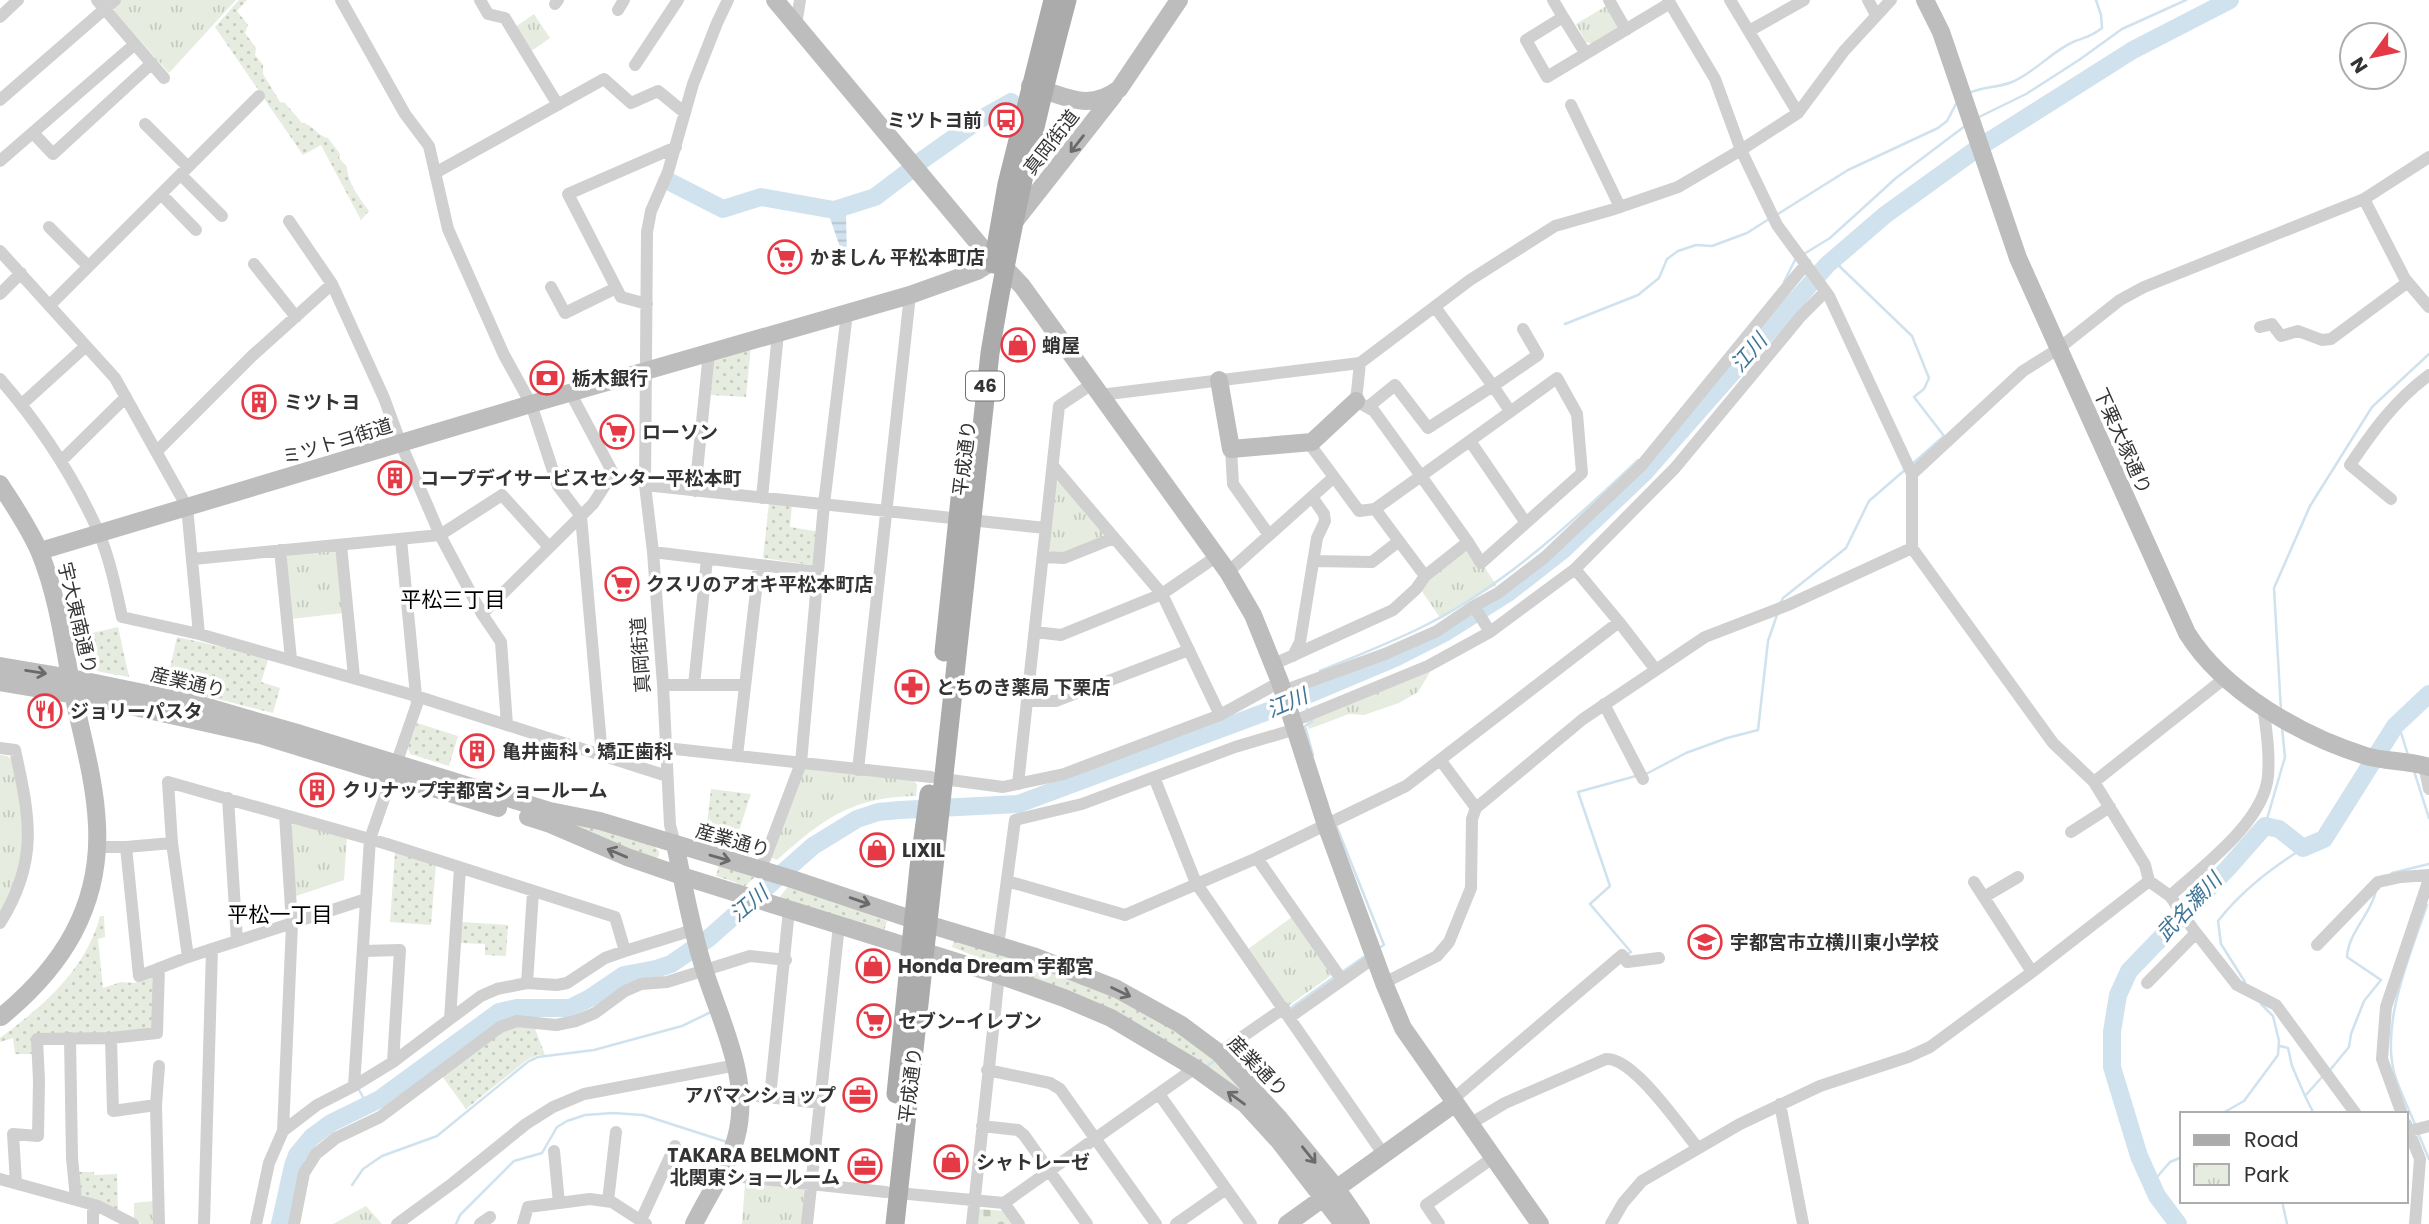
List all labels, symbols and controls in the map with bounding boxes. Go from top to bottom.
north arrow [2338,21,2408,91]
text: N [2344,52,2374,78]
bus stop icon: ミツトヨ前 [987,101,1025,139]
street label: 真岡街道 [1017,104,1085,181]
place label: ミツトヨ前 [887,107,982,134]
one-way arrow [1069,134,1085,152]
supermarket icon: かましん 平松本町店 [766,238,804,276]
place label: かましん 平松本町店 [810,244,985,271]
shop icon: 蛸屋 [999,326,1037,364]
water label: 江川 [1724,326,1775,378]
place label: 蛸屋 [1042,332,1080,359]
bank icon: 栃木銀行 [528,359,566,397]
place label: 栃木銀行 [572,365,648,392]
road number: 46 [966,372,1004,400]
building icon: ミツトヨ [240,383,278,421]
street label: 下栗大塚通り [2087,384,2158,499]
place label: ミツトヨ [284,389,360,416]
street label: ミツトヨ街道 [279,412,396,471]
supermarket icon: ローソン [598,413,636,451]
place label: ローソン [642,419,718,446]
street label: 平成通り [946,419,983,497]
building icon: コープデイサービスセンター平松本町 [376,459,414,497]
place label: コープデイサービスセンター平松本町 [420,465,742,492]
street label: 宇大東南通り [52,560,103,677]
supermarket icon: クスリのアオキ平松本町店 [603,565,641,603]
place label: クスリのアオキ平松本町店 [646,571,873,598]
district label: 平松三丁目 [401,585,506,614]
street label: 真岡街道 [624,616,657,694]
street label: 産業通り [148,661,228,704]
one-way arrow [24,666,46,679]
pharmacy icon: とちのき薬局 下栗店 [893,668,931,706]
place label: とちのき薬局 下栗店 [936,674,1110,701]
water label: 江川 [1262,680,1314,724]
restaurant icon: ジョリーパスタ [26,692,64,730]
place label: ジョリーパスタ [70,698,203,725]
building icon: 亀井歯科・矯正歯科 [458,732,496,770]
place label: 亀井歯科・矯正歯科 [502,738,673,765]
building icon: クリナップ宇都宮ショールーム [298,771,336,809]
place label: クリナップ宇都宮ショールーム [342,777,607,804]
street label: 産業通り [693,817,773,864]
shop icon: LIXIL [858,831,896,869]
place label: LIXIL [902,837,945,864]
one-way arrow [607,846,629,859]
one-way arrow [709,852,731,865]
water label: 武名瀬川 [2149,865,2229,947]
water label: 江川 [723,878,776,928]
one-way arrow [848,896,870,909]
district label: 平松一丁目 [228,900,333,929]
school or university icon: 宇都宮市立横川東小学校 [1686,923,1724,961]
place label: 宇都宮市立横川東小学校 [1730,929,1939,956]
shop icon: Honda Dream 宇都宮 [854,947,892,985]
place label: Honda Dream 宇都宮 [898,953,1094,980]
one-way arrow [1110,986,1131,999]
supermarket icon: セブン-イレブン [855,1002,893,1040]
place label: セブン-イレブン [898,1008,1042,1035]
street label: 産業通り [1222,1030,1294,1103]
street label: 平成通り [892,1046,929,1124]
office icon: アパマンショップ [841,1076,879,1114]
place label: アパマンショップ [684,1082,836,1109]
one-way arrow [1227,1090,1245,1105]
legend [2180,1112,2408,1203]
text: Road [2244,1125,2299,1154]
place label: TAKARA BELMONT 北関東ショールーム [667,1142,840,1191]
shop icon: シャトレーゼ [932,1143,970,1181]
one-way arrow [1301,1146,1317,1164]
office icon: TAKARA BELMONT 北関東ショールーム [846,1147,884,1185]
place label: シャトレーゼ [976,1149,1090,1176]
text: Park [2244,1160,2289,1189]

